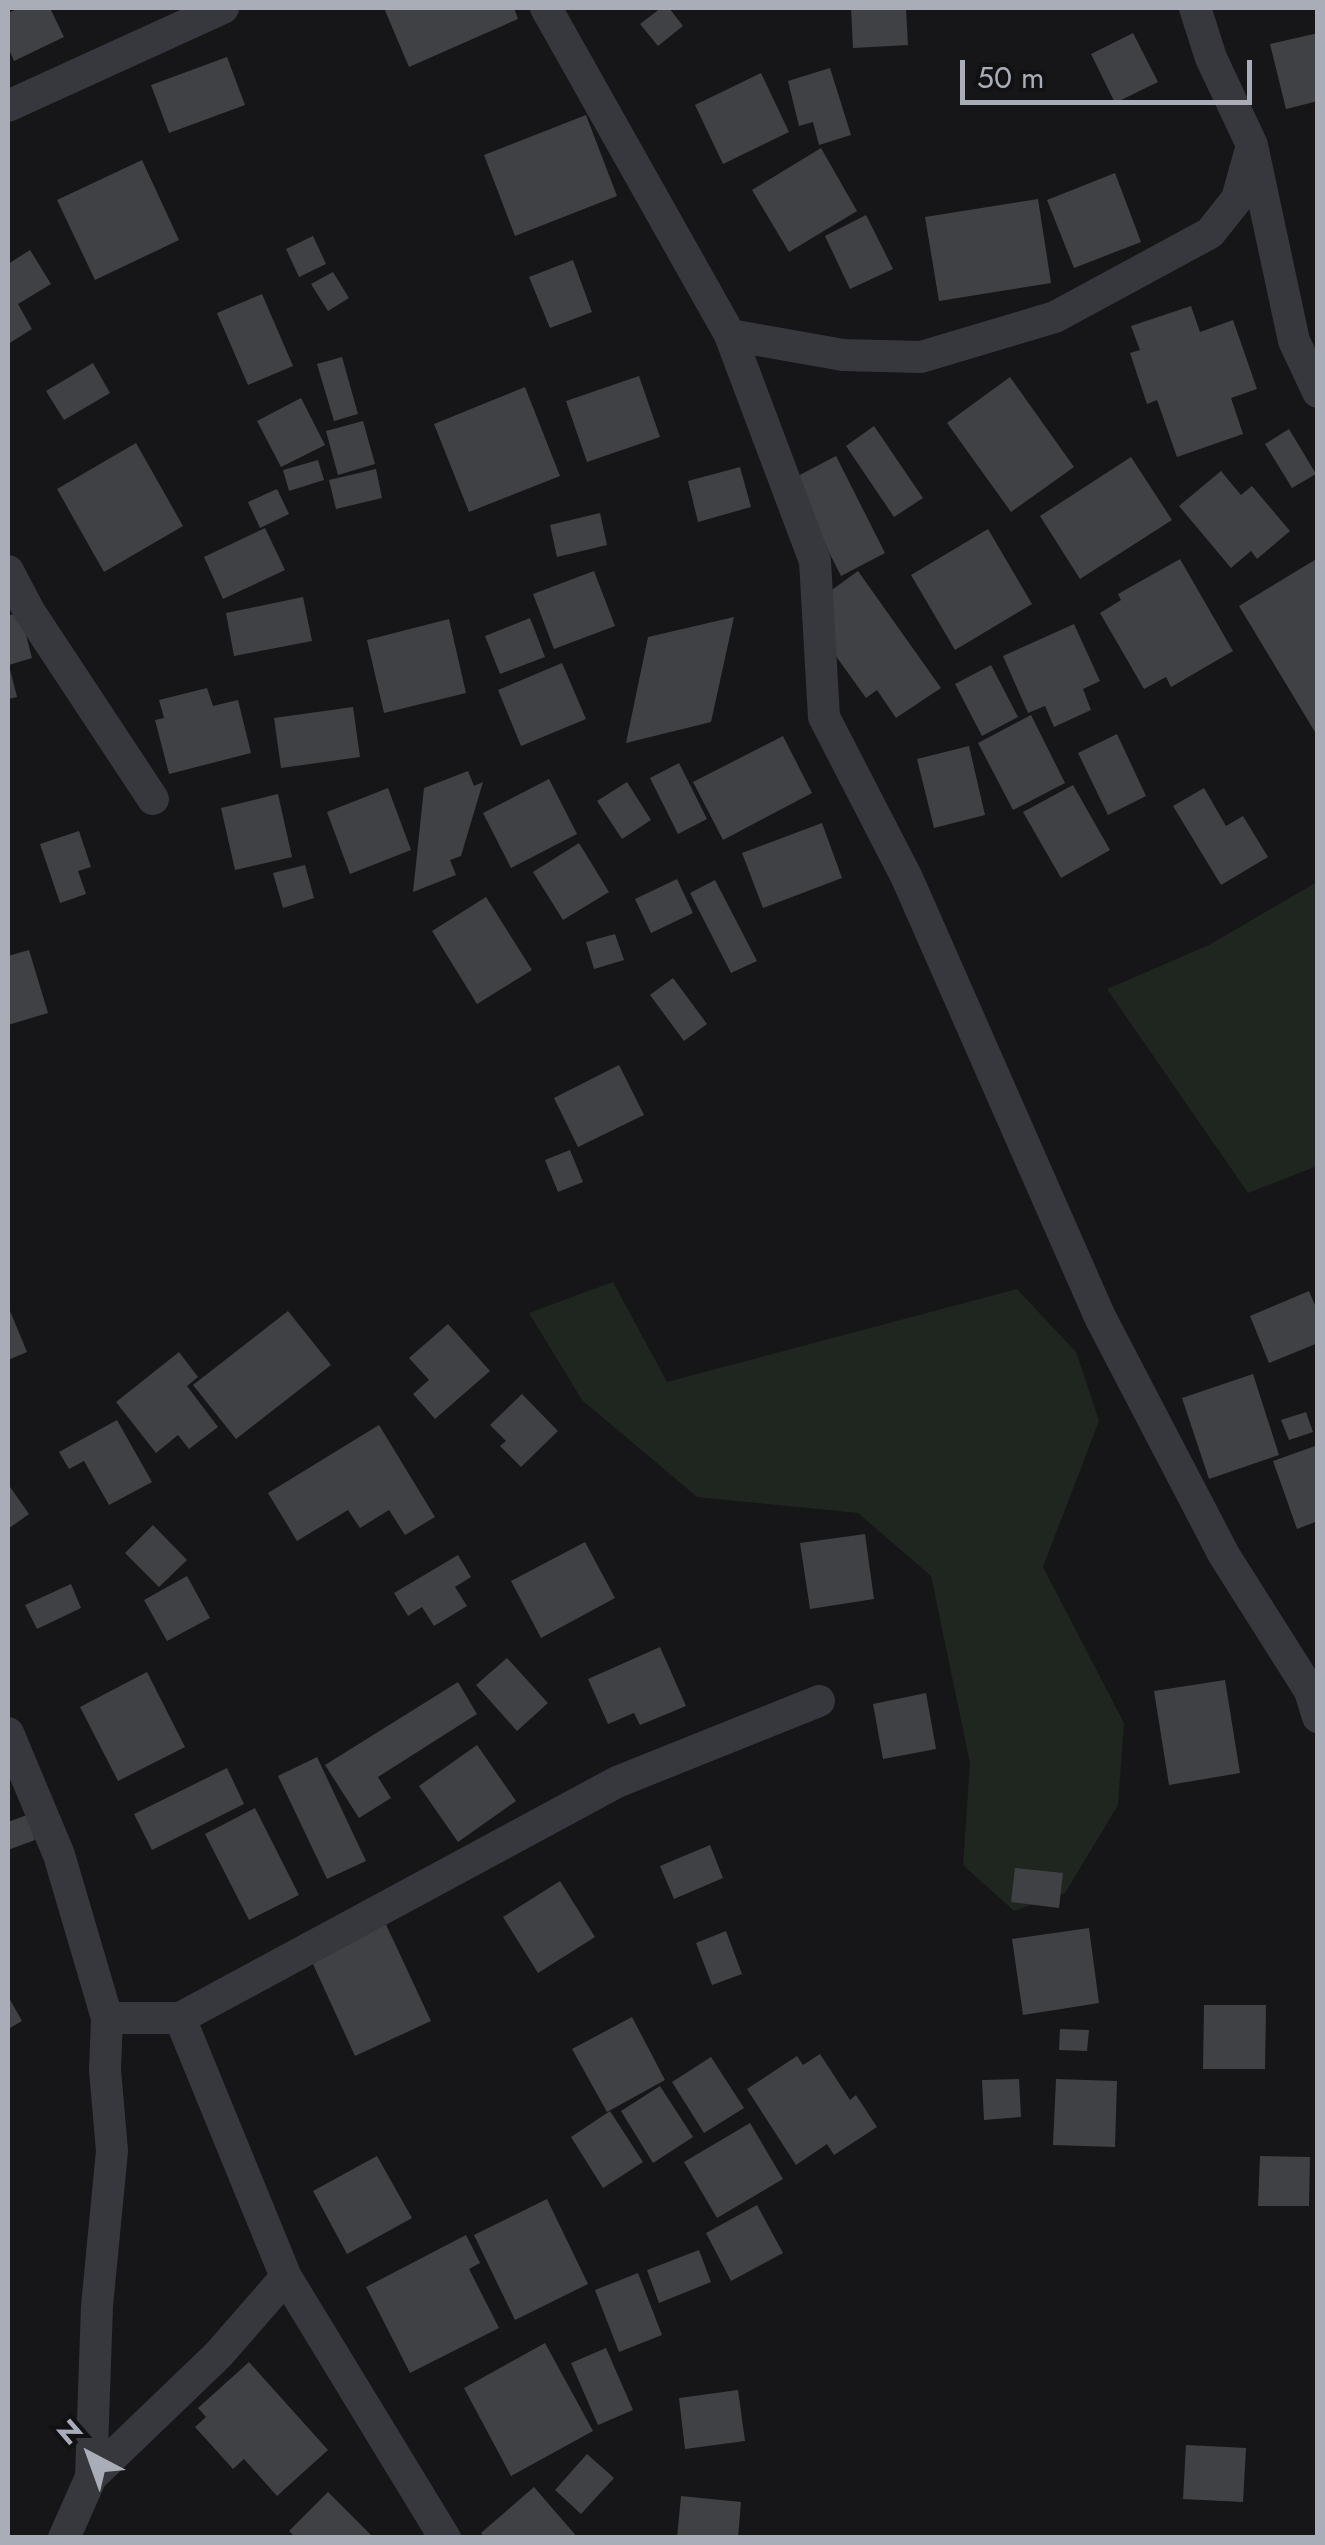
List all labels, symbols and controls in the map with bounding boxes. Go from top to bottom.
scale bar [965,40,1258,102]
text: 50 m [977,56,1044,99]
north arrow [40,2405,140,2505]
text: N [48,2409,92,2455]

